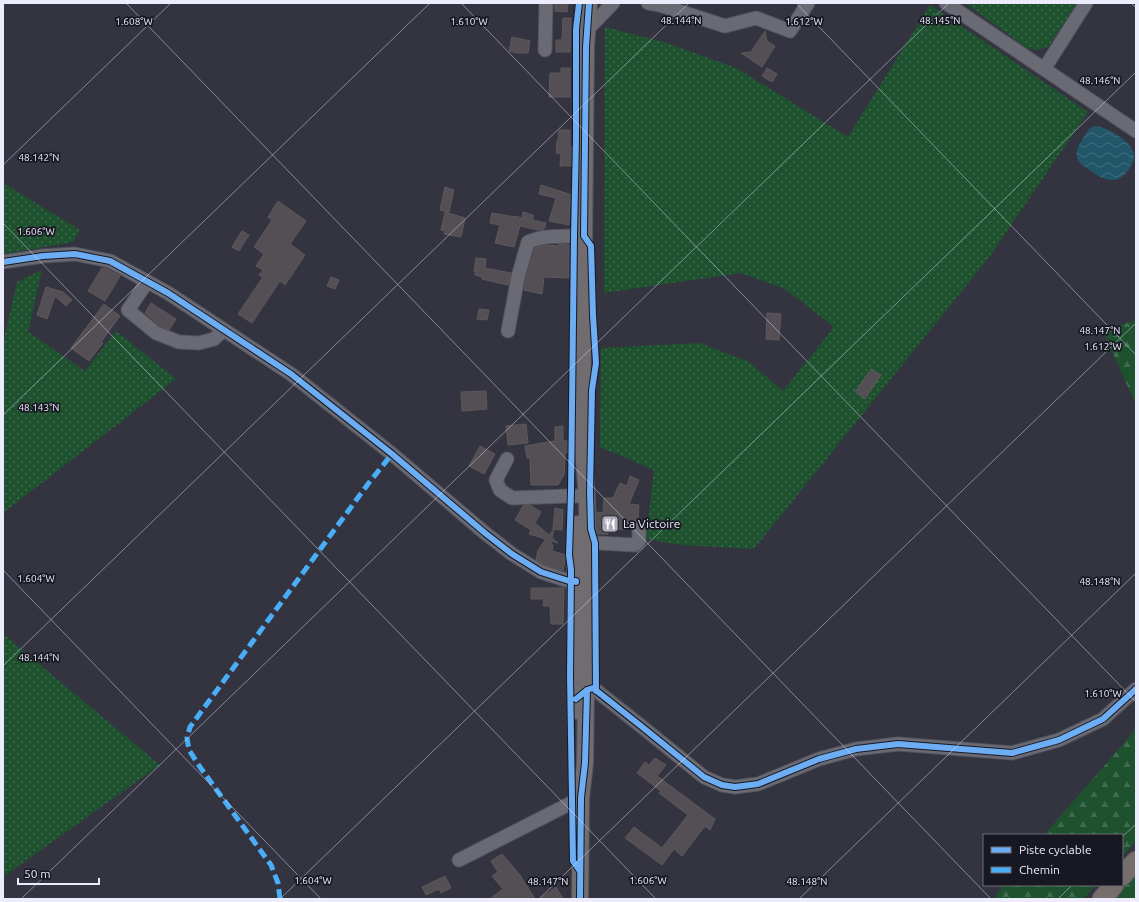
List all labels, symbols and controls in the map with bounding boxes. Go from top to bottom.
text: 48.144°N [660,15,702,26]
text: 48.145°N [919,15,961,26]
text: 1.608°W [115,16,153,27]
text: 1.610°W [450,16,488,27]
text: 1.612°W [785,16,823,27]
text: 48.146°N [1079,75,1121,86]
text: 48.142°N [18,152,60,163]
text: 1.606°W [17,226,55,237]
text: 48.147°N [1079,325,1121,336]
text: 1.612°W [1084,341,1122,352]
text: 48.143°N [18,402,60,413]
restaurant icon: La Victoire [600,514,620,534]
place label: La Victoire [623,517,680,530]
text: 1.604°W [17,573,55,584]
text: 48.148°N [1079,576,1121,587]
text: 48.144°N [18,652,60,663]
text: 1.610°W [1084,688,1122,699]
legend [983,834,1123,886]
text: Piste cyclable [1019,843,1092,856]
scale bar [18,860,99,886]
text: Chemin [1019,863,1060,876]
text: 50 m [24,867,51,880]
text: 1.604°W [294,875,332,886]
text: 1.606°W [629,875,667,886]
text: 48.147°N [527,876,569,887]
text: 48.148°N [786,876,828,887]

